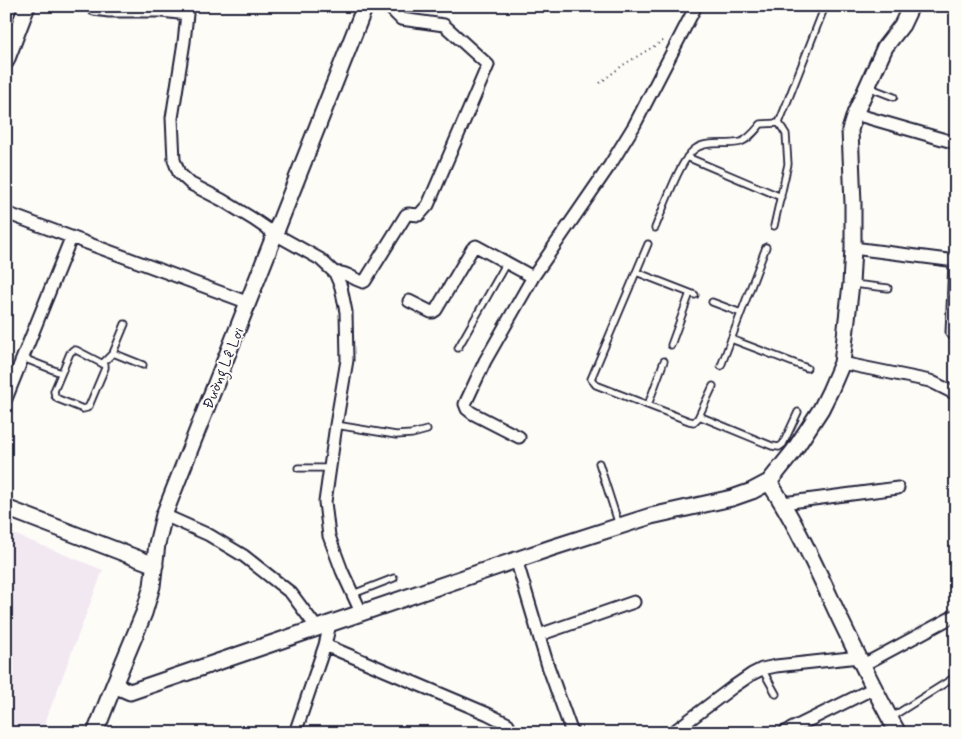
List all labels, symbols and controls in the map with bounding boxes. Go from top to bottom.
street label: Đường Lê Lợi [199,325,250,412]

